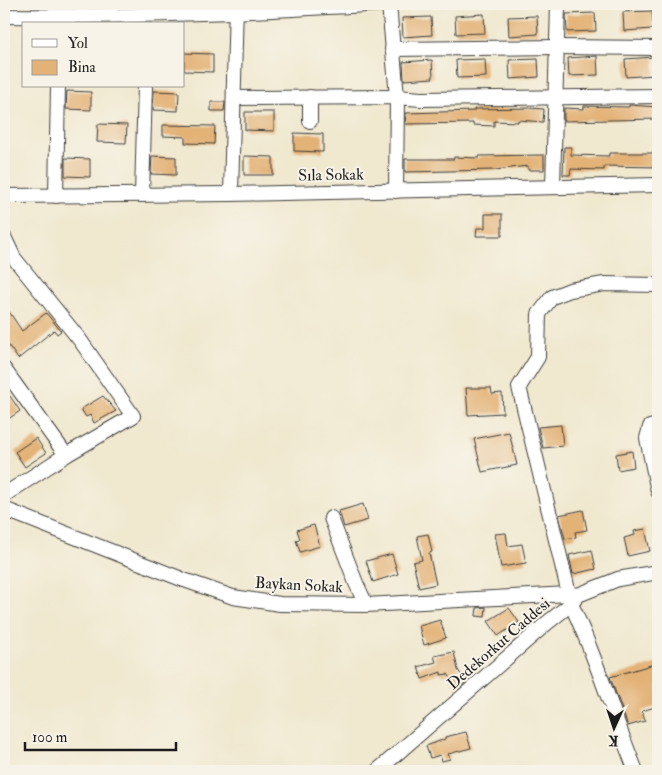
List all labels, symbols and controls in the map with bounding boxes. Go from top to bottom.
legend [22,22,185,88]
text: Yol [68,34,88,53]
text: Bina [68,58,96,77]
street label: Sıla Sokak [298,164,364,186]
street label: Baykan Sokak [255,573,344,597]
street label: Dedekorkut Caddesi [443,594,554,694]
north arrow [590,702,640,752]
scale bar [25,720,176,752]
text: 100 m [32,728,68,747]
text: K [607,732,619,749]

